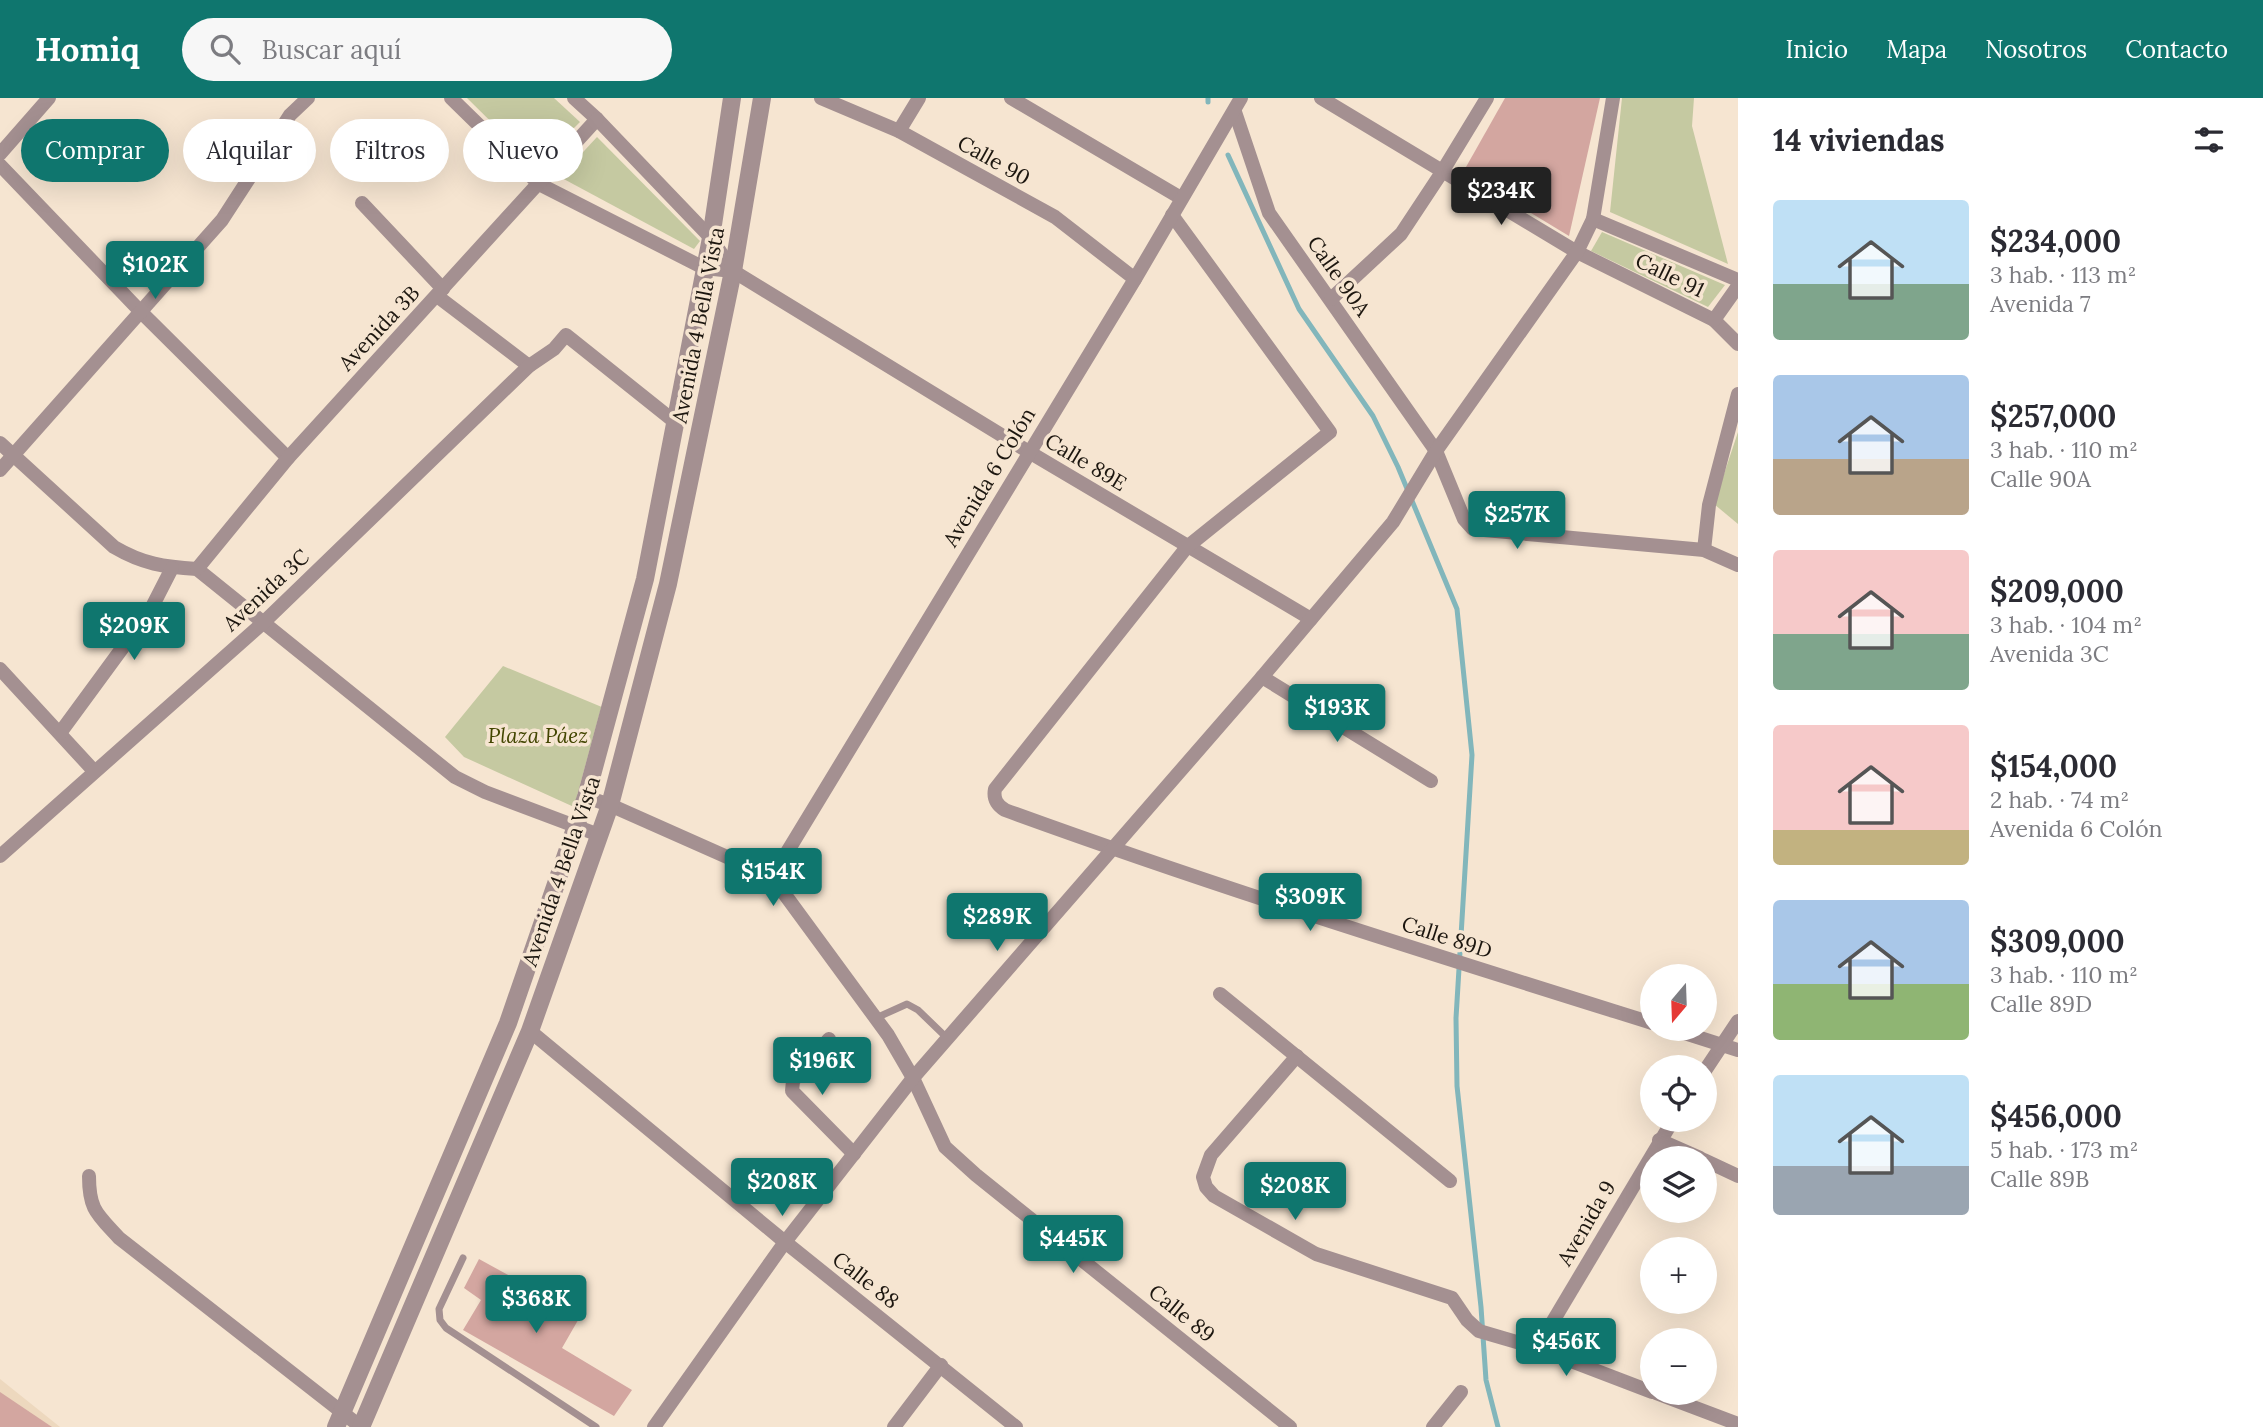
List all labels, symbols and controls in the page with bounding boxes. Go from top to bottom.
search box [182,18,672,81]
text: Homiq [35,28,140,70]
icon: search [206,30,244,68]
text: Buscar aquí [262,33,401,66]
text: Inicio [1785,34,1848,65]
text: Mapa [1886,34,1947,65]
text: Nosotros [1985,34,2087,65]
text: Contacto [2125,34,2228,65]
chip: Comprar [21,119,169,182]
chip: Alquilar [183,119,316,182]
chip: Filtros [330,119,449,182]
chip: Nuevo [463,119,583,182]
text: 14 viviendas [1773,121,1945,159]
icon: filters [2190,121,2228,159]
street label: Calle 90 [953,129,1035,191]
pin: $234K [1452,167,1550,227]
text: $234K [1467,175,1535,204]
text: $234,000 [1990,222,2121,260]
street label: Avenida 4 Bella Vista [666,224,730,426]
icon: home [1829,228,1913,312]
street label: Calle 90A [1302,231,1377,322]
pin: $102K [106,242,204,301]
street label: Calle 91 [1631,247,1709,303]
text: $102K [122,249,188,278]
text: 3 hab. · 113 m² [1990,260,2136,289]
street label: Avenida 3B [332,280,425,377]
text: Avenida 7 [1990,289,2091,318]
text: $257,000 [1990,397,2116,435]
street label: Avenida 6 Colón [936,402,1041,552]
icon: home [1829,403,1913,487]
street label: Calle 89E [1040,427,1132,497]
text: 3 hab. · 110 m² [1990,435,2138,464]
text: Calle 90A [1990,464,2091,493]
pin: $257K [1468,491,1566,551]
text: $257K [1484,499,1550,528]
street label: Avenida 3C [216,543,315,638]
text: $209,000 [1990,572,2124,610]
icon: home [1829,578,1913,662]
pin: $209K [85,602,183,662]
text: $209K [99,610,169,639]
text: 3 hab. · 104 m² [1990,610,2142,639]
text: Avenida 3C [1990,639,2109,668]
pin: $193K [1288,684,1386,744]
text: $193K [1304,692,1370,721]
park label: Plaza Páez [488,722,588,749]
text: $154,000 [1990,747,2117,785]
icon: home [1829,753,1913,837]
street label: Avenida 4 Bella Vista [515,772,606,971]
text: 2 hab. · 74 m² [1990,785,2129,814]
text: Avenida 6 Colón [1990,814,2163,843]
pin: $154K [724,848,822,908]
text: $154K [741,856,805,885]
pin: $309K [1261,874,1359,933]
text: $309K [1275,881,1345,910]
pin: $289K [948,894,1046,953]
text: $289K [963,901,1031,930]
street label: Calle 89D [1398,910,1496,964]
text: $309,000 [1990,922,2125,960]
icon: home [1829,928,1913,1012]
text: 3 hab. · 110 m² [1990,960,2138,989]
north arrow [1640,964,1717,1041]
map controls [1640,964,1717,1405]
text: Calle 89D [1990,989,2092,1018]
pin: $196K [773,1038,871,1097]
text: $196K [789,1045,855,1074]
button: locate [1640,1055,1717,1132]
text: $456,000 [1990,1097,2122,1135]
icon: home [1829,1103,1913,1187]
text: 5 hab. · 173 m² [1990,1135,2138,1164]
button: layers [1640,1146,1717,1223]
pin: $208K [733,1158,831,1218]
pin: $208K [1246,1162,1344,1222]
text: Calle 89B [1990,1164,2089,1193]
text: $208K [747,1166,817,1195]
text: $208K [1260,1170,1330,1199]
street label: Avenida 9 [1550,1175,1621,1271]
pin: $445K [1024,1216,1122,1275]
text: $445K [1039,1223,1107,1252]
button: + [1640,1237,1717,1314]
street label: Calle 88 [827,1246,905,1314]
pin: $368K [487,1276,585,1335]
street label: Calle 89 [1143,1278,1221,1348]
text: $368K [501,1283,571,1312]
pin: $456K [1517,1318,1615,1378]
text: $456K [1532,1326,1600,1355]
button: − [1640,1328,1717,1405]

